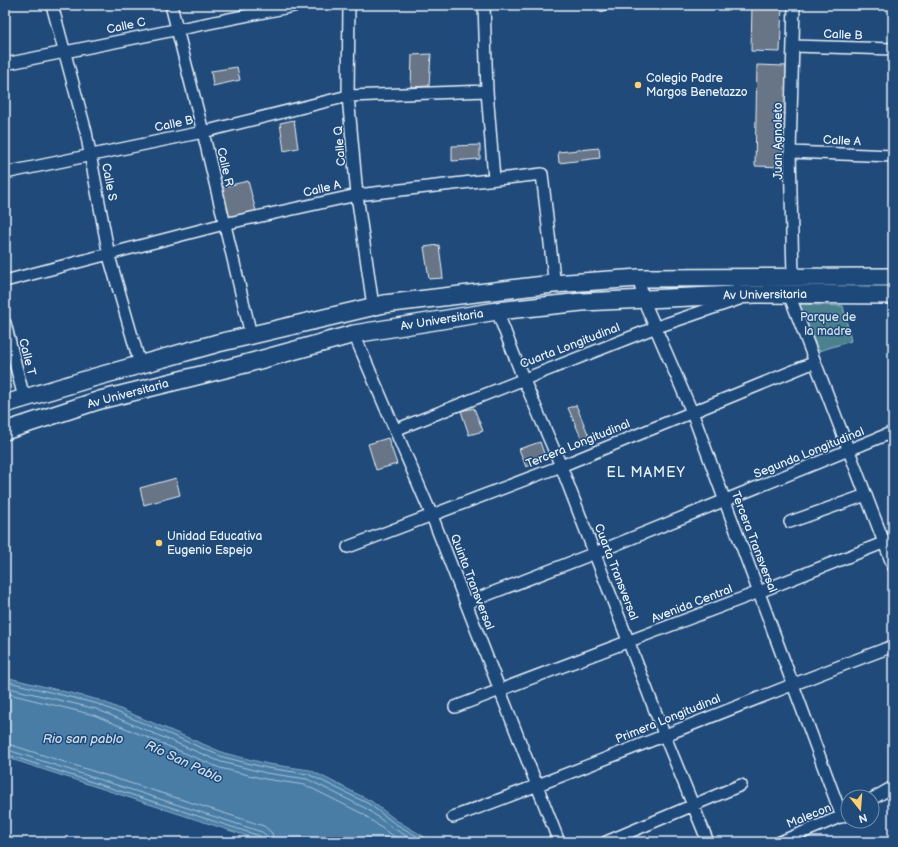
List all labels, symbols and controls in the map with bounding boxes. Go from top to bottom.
street label: Calle C [105,14,147,37]
street label: Calle B [823,27,863,43]
place label: Colegio Padre Margos Benetazzo [646,71,748,100]
marker: Colegio Padre Margos Benetazzo [633,80,643,90]
street label: Juan Agnoleto [771,102,786,180]
street label: Calle B [153,113,195,135]
street label: Calle Q [331,125,349,167]
street label: Calle A [822,133,862,150]
street label: Calle R [213,146,237,188]
street label: Calle S [98,162,120,202]
street label: Calle A [302,177,343,201]
street label: Av Universitaria [723,287,807,303]
street label: Av Universitaria [399,306,485,334]
park label: Parque de la madre [800,310,856,339]
street label: Cuarta Longitudinal [518,320,622,372]
street label: Calle T [15,337,39,378]
street label: Av Universitaria [86,376,171,412]
street label: Tercera Longitudinal [524,416,632,472]
street label: Segunda Longitudinal [752,424,866,482]
district label: EL MAMEY [606,464,686,481]
street label: Tercera Transversal [728,489,780,595]
street label: Cuarta Transversal [591,522,641,622]
place label: Unidad Educativa Eugenio Espejo [167,529,262,558]
street label: Quinta Transversal [447,532,497,632]
marker: Unidad Educativa Eugenio Espejo [154,538,164,548]
street label: Avenida Central [649,582,735,626]
street label: Primera Longitudinal [613,691,723,747]
water label: Rio san pablo [43,731,124,747]
water label: Río San Pablo [143,737,225,787]
north arrow [840,789,880,829]
street label: Malecon [784,800,834,832]
text: N [857,811,869,826]

